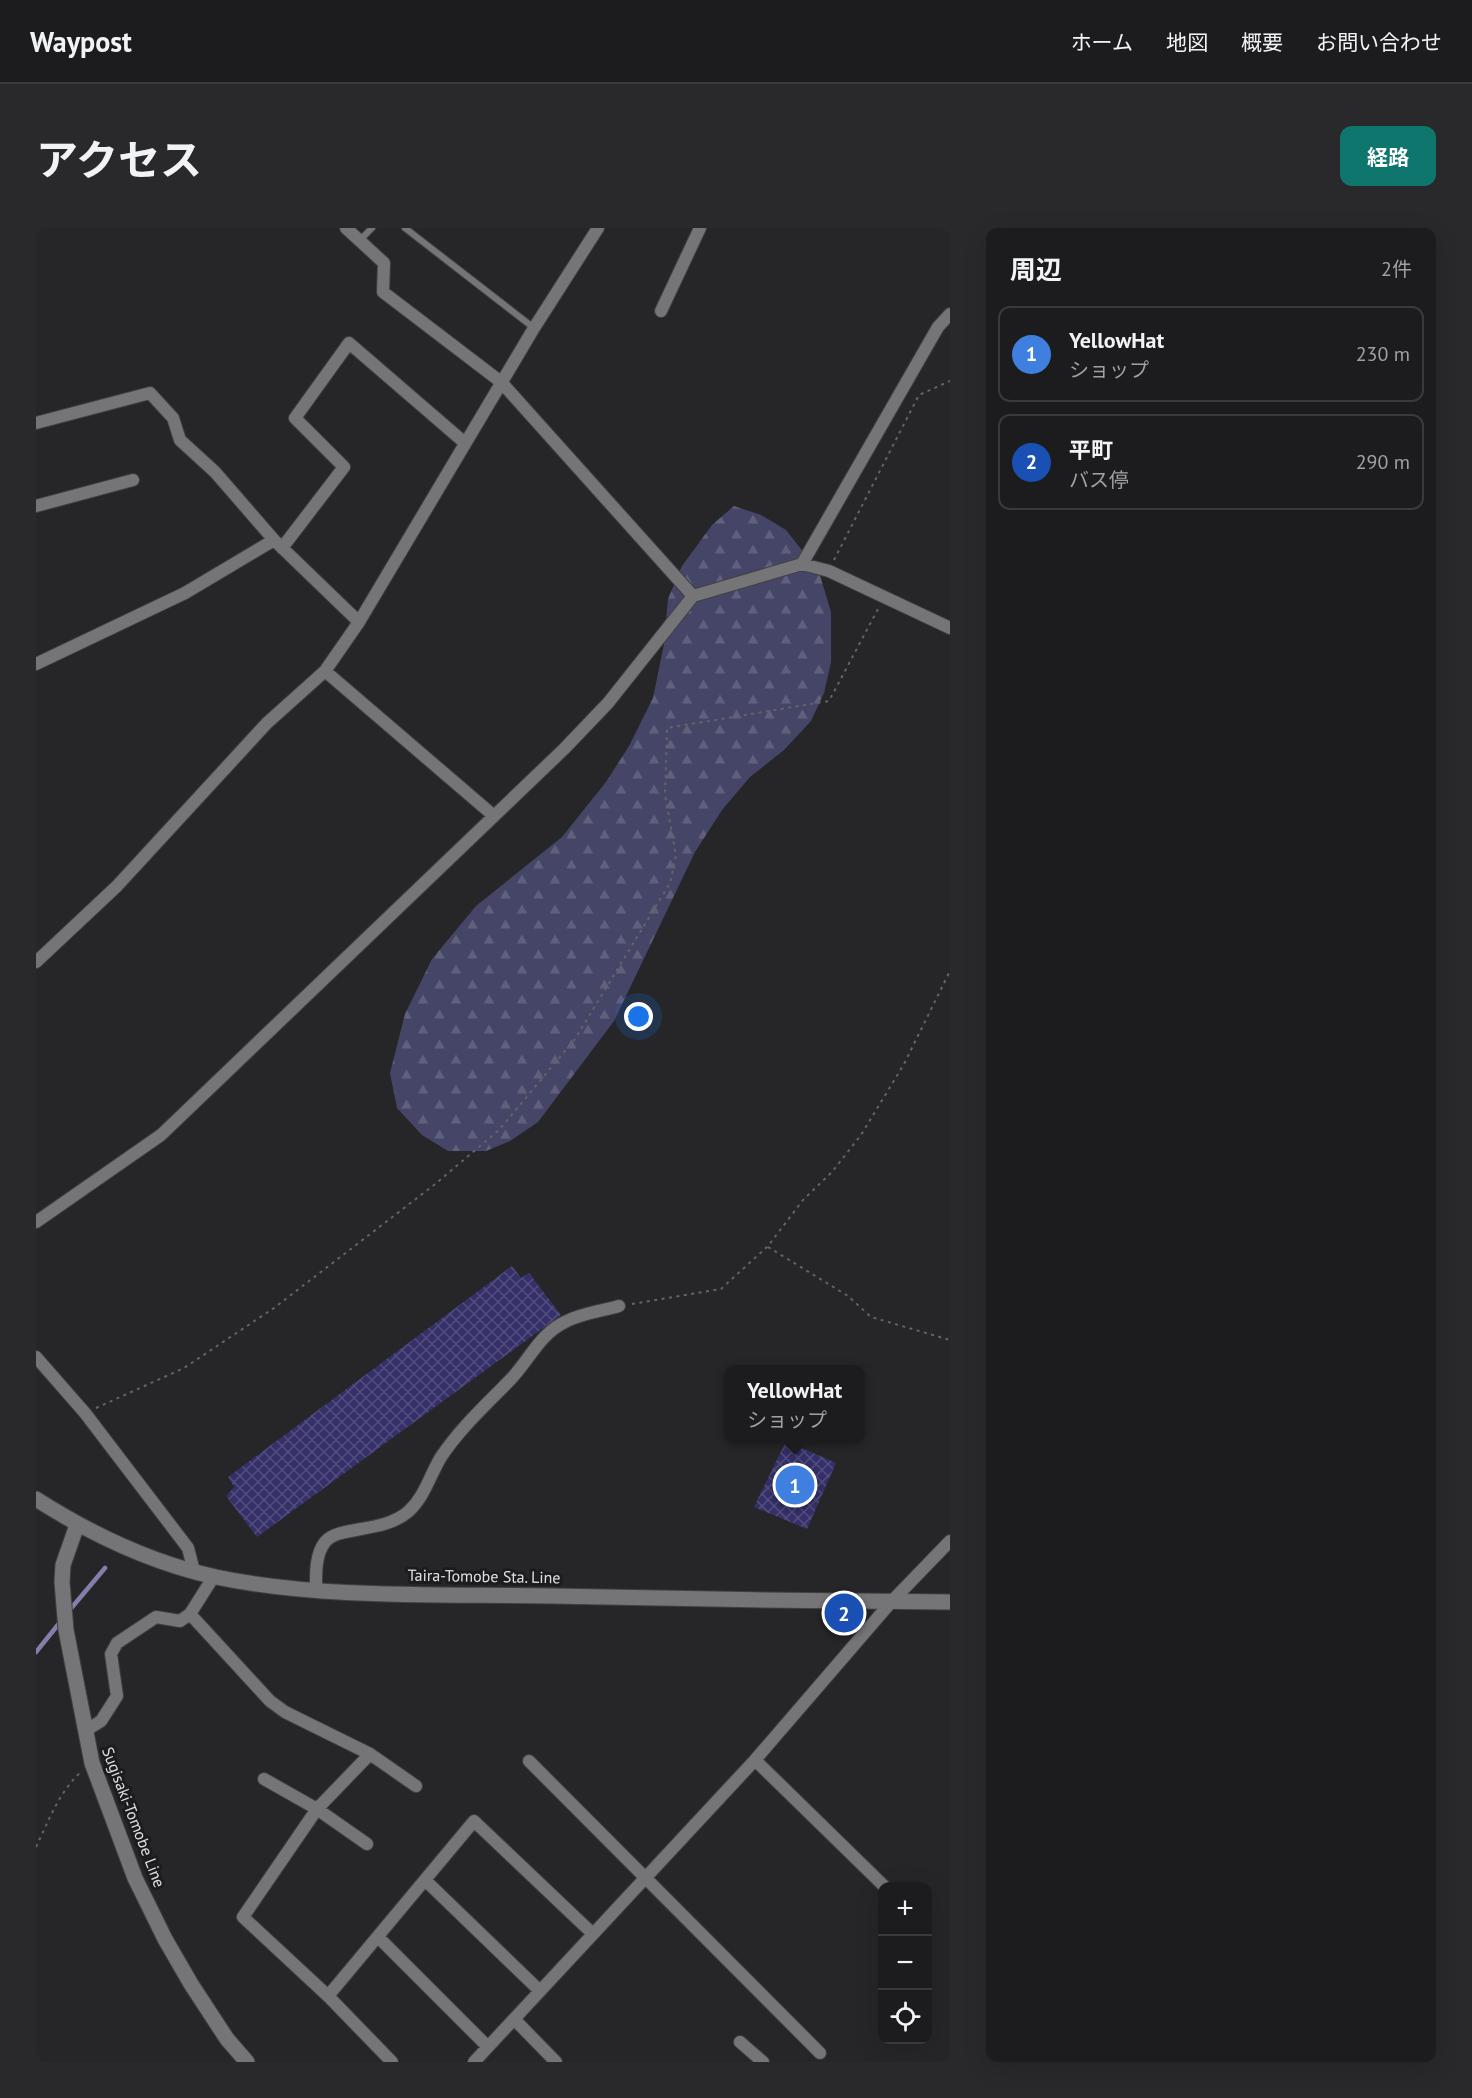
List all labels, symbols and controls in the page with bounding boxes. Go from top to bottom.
text: Waypost [30,23,132,60]
text: ホーム [1071,29,1133,56]
text: 地図 [1166,29,1208,56]
text: 概要 [1241,29,1283,56]
text: お問い合わせ [1316,29,1442,56]
button: 経路 [1340,126,1436,186]
text: アクセス [36,132,202,187]
text: 周辺 [1010,253,1062,286]
text: 2件 [1381,256,1412,282]
text: YellowHat [1069,326,1164,354]
text: 1 [1026,341,1037,367]
text: 230 m [1356,341,1410,367]
text: ショップ [1069,357,1149,383]
text: 平町 [1069,436,1113,464]
text: 2 [1026,449,1037,475]
text: 290 m [1356,449,1410,475]
text: バス停 [1069,467,1129,493]
your location [624,1002,653,1031]
popup [724,1365,865,1443]
text: YellowHat [747,1376,842,1404]
text: ショップ [747,1407,827,1433]
pin: 1 [776,1462,814,1508]
street label: Taira-Tomobe Sta. Line [407,1565,561,1587]
pin: 2 [824,1590,864,1636]
street label: Sugisaki-Tomobe Line [98,1744,170,1890]
map controls [878,1882,932,2044]
button: + [878,1882,932,1936]
button: − [878,1936,932,1990]
button: locate [878,1990,932,2044]

